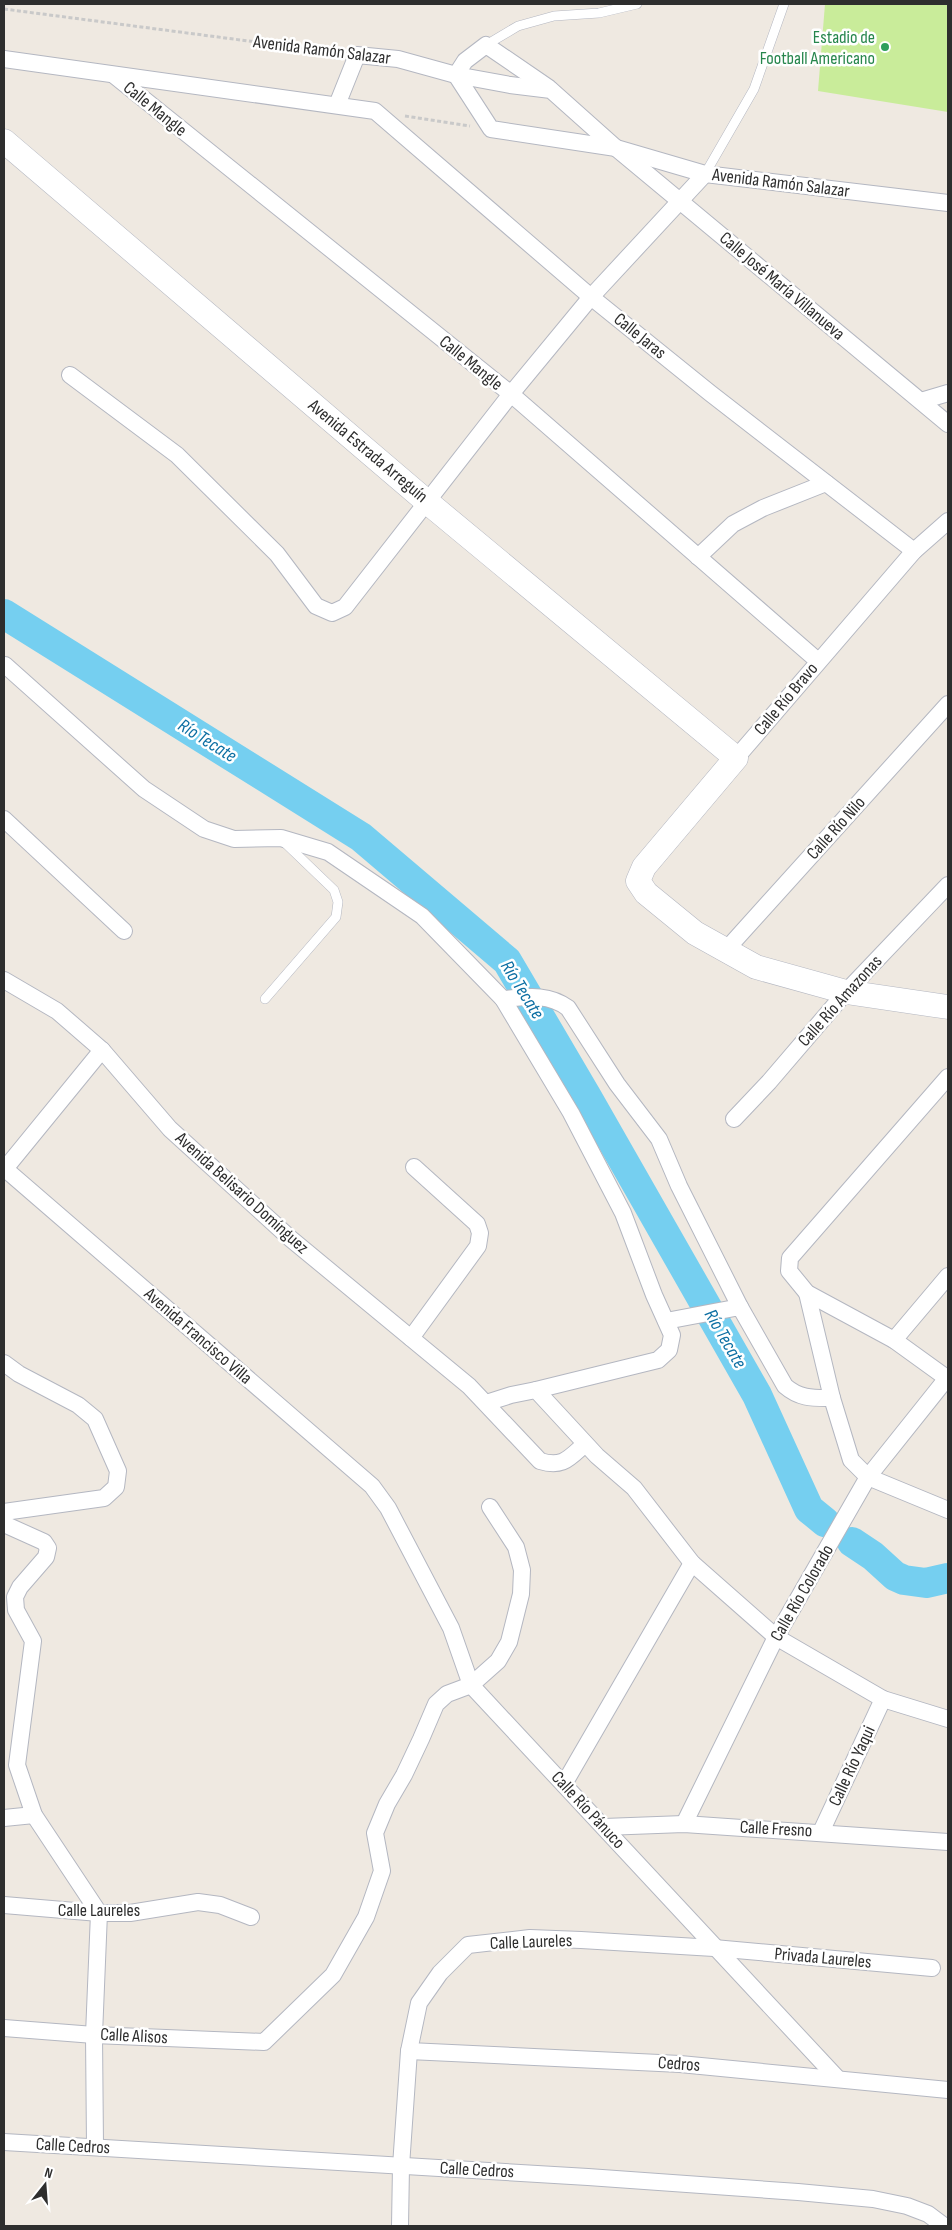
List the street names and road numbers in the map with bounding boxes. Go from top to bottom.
street label: Avenida Ramón Salazar [251,31,392,69]
street label: Calle Mangle [119,77,191,141]
street label: Avenida Ramón Salazar [710,164,851,202]
street label: Calle José María Villanueva [715,228,849,344]
street label: Calle Jaras [610,309,670,363]
street label: Calle Mangle [435,331,507,395]
street label: Avenida Estrada Arreguín [303,394,432,507]
street label: Calle Río Bravo [750,658,822,740]
street label: Calle Río Nilo [802,792,870,864]
street label: Calle Río Amazonas [794,951,886,1051]
street label: Avenida Belisario Domínguez [170,1127,313,1259]
street label: Avenida Francisco Villa [139,1283,256,1388]
street label: Calle Río Colorado [766,1541,838,1645]
street label: Calle Río Yaqui [824,1723,880,1809]
street label: Calle Río Pánuco [547,1767,629,1853]
street label: Calle Fresno [739,1817,813,1841]
street label: Calle Laureles [58,1900,140,1921]
street label: Calle Laureles [489,1930,573,1954]
street label: Privada Laureles [774,1943,872,1973]
street label: Calle Alisos [100,2024,168,2048]
street label: Cedros [657,2052,701,2076]
street label: Calle Cedros [35,2134,111,2158]
street label: Calle Cedros [439,2158,515,2182]

